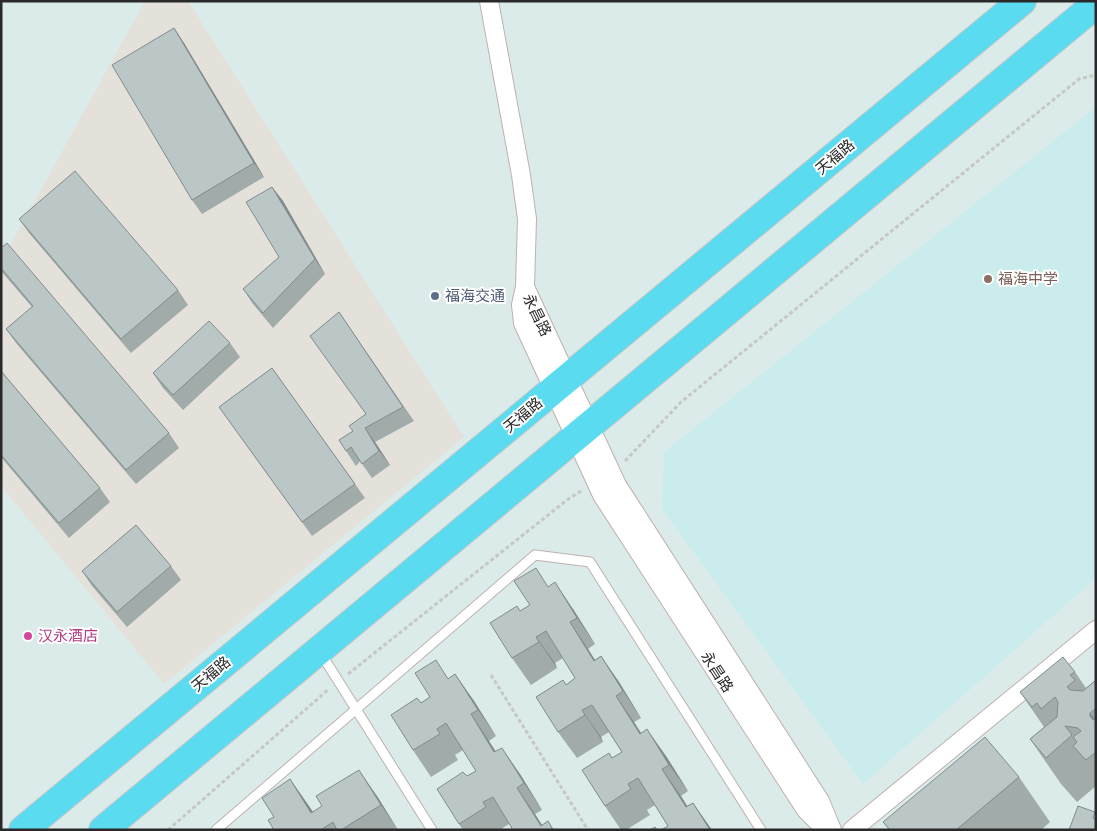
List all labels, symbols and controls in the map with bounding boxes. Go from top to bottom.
street label: 天福路 [812,136,858,178]
place label: 福海中学 [998,270,1058,288]
marker: 福海中学 [982,273,994,285]
place label: 福海交通 [445,287,505,305]
marker: 福海交通 [429,290,441,302]
street label: 永昌路 [519,291,555,339]
street label: 天福路 [500,394,546,436]
place label: 汉永酒店 [38,627,98,645]
marker: 汉永酒店 [22,630,34,642]
street label: 永昌路 [697,648,737,696]
street label: 天福路 [188,653,234,695]

